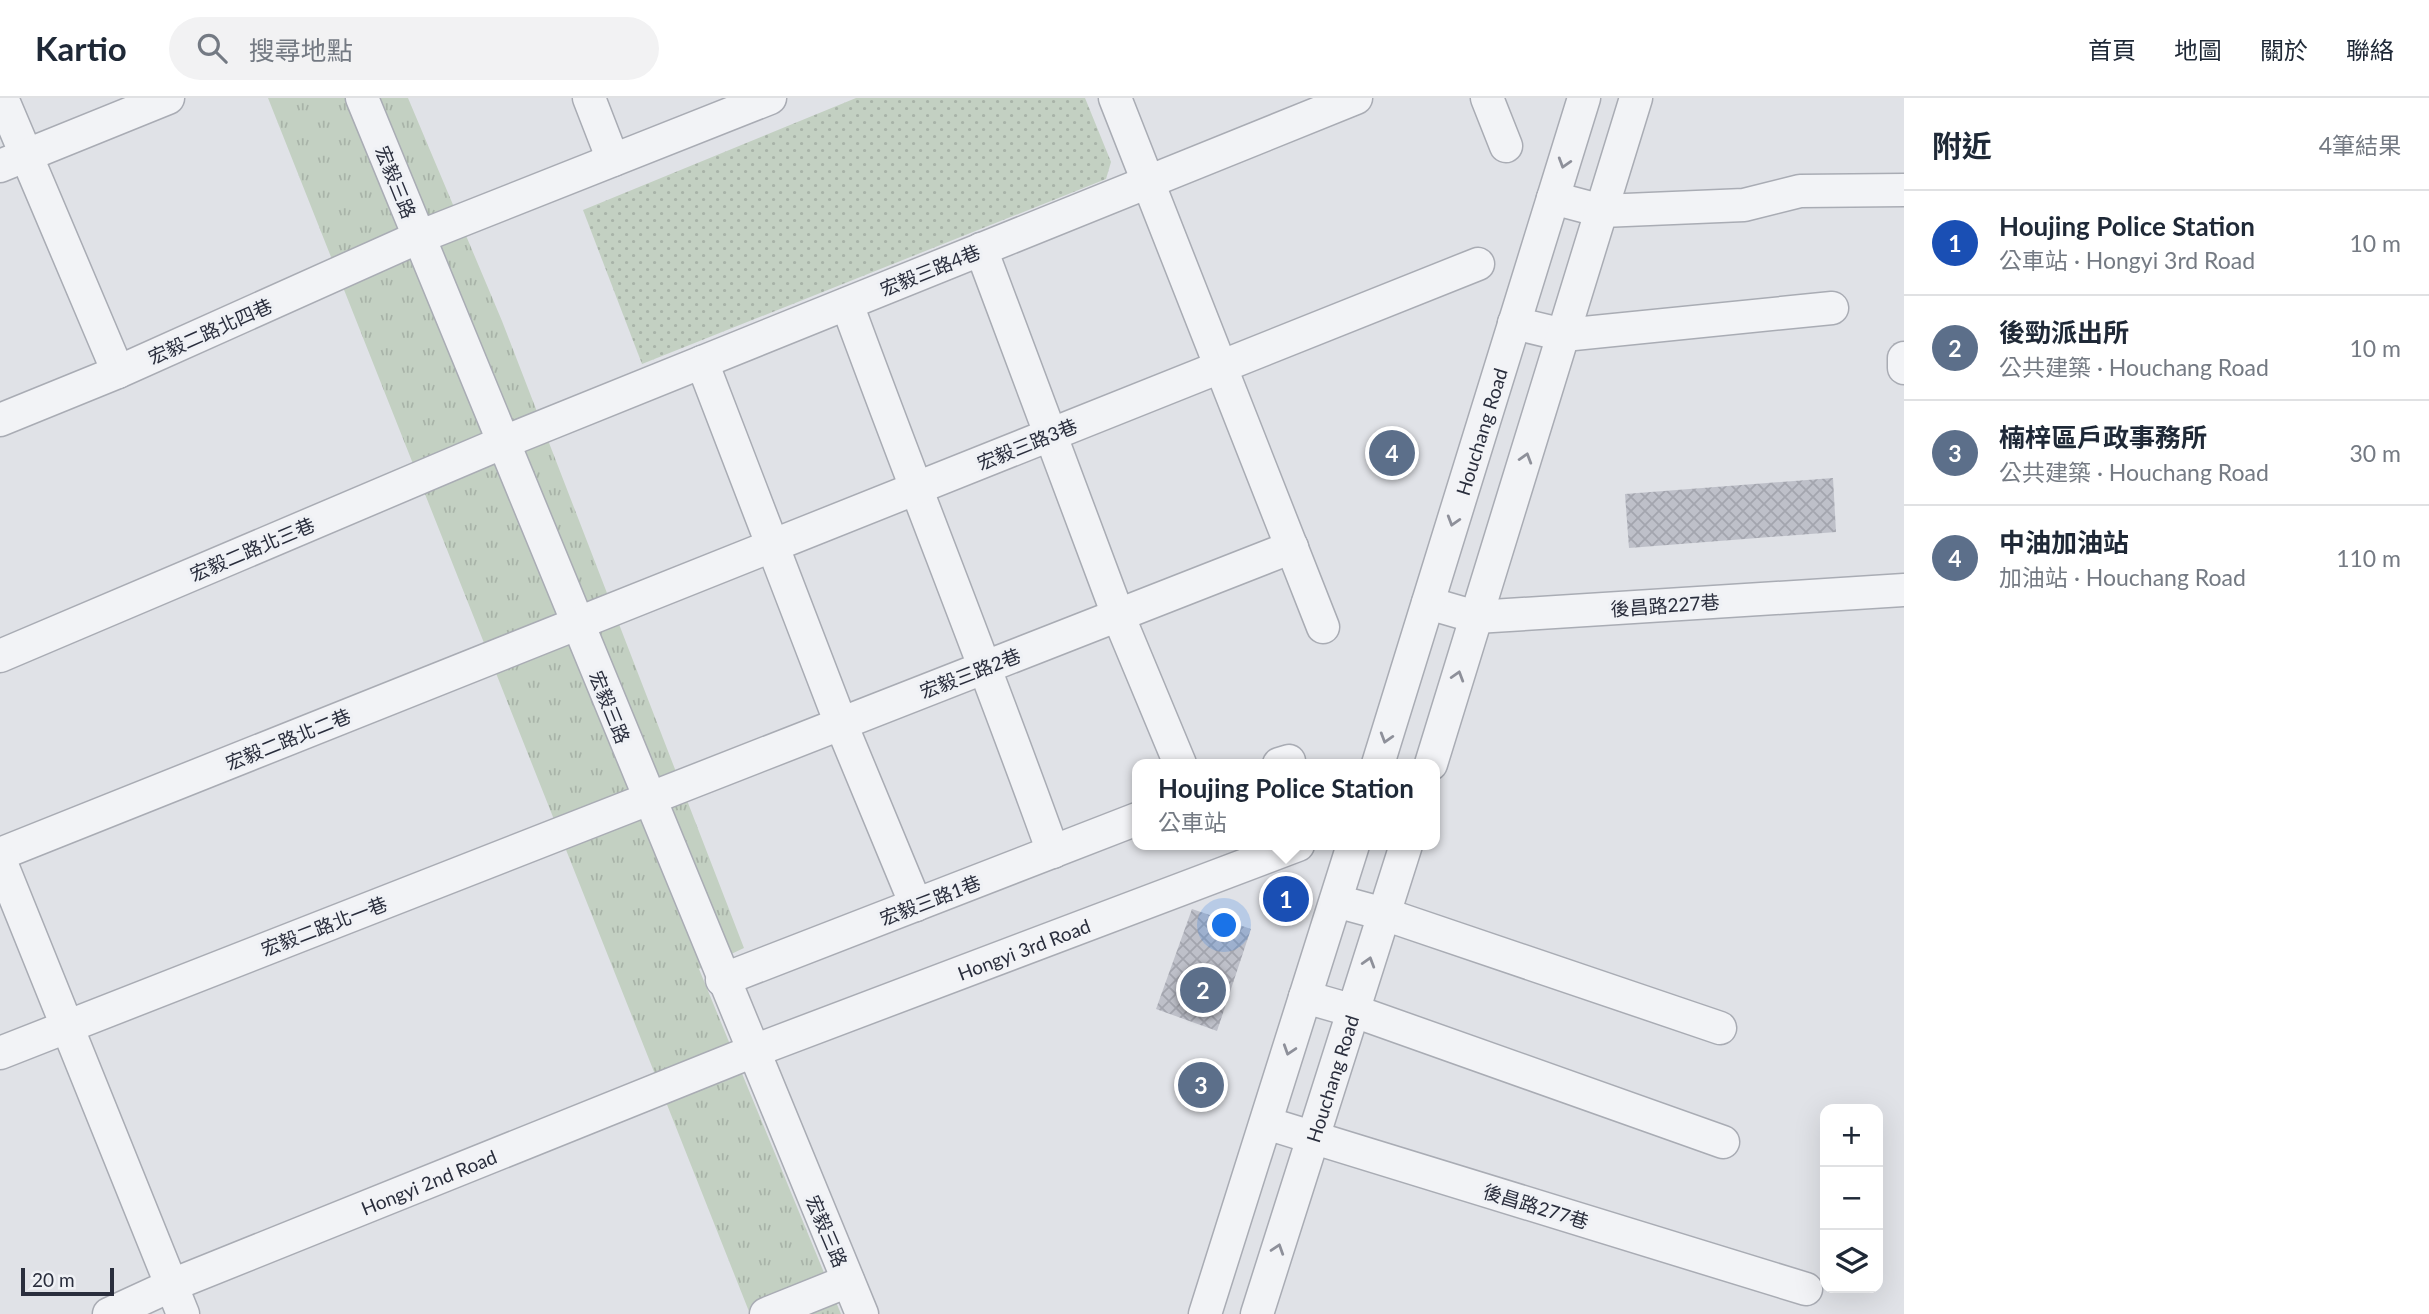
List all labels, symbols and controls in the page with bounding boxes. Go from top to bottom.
search box [169,17,659,80]
text: Kartio [35,28,127,68]
icon: search [193,29,231,67]
text: 搜尋地點 [249,34,353,66]
text: 首頁 [2088,35,2136,64]
text: 地圖 [2174,35,2222,64]
text: 關於 [2260,35,2308,64]
text: 聯絡 [2346,35,2394,64]
text: 附近 [1932,127,1992,163]
text: 4筆結果 [2319,131,2401,159]
street label: 宏毅三路 [371,142,421,222]
one-way arrow [1558,157,1572,169]
text: Houjing Police Station [1999,210,2255,242]
text: 1 [1948,229,1962,257]
text: 10 m [2350,229,2401,257]
street label: 宏毅三路4巷 [877,239,983,301]
text: 公車站 · Hongyi 3rd Road [1999,246,2255,274]
street label: 宏毅二路北四巷 [145,293,275,369]
text: 後勁派出所 [1999,316,2129,348]
text: 2 [1948,334,1962,362]
text: 10 m [2350,334,2401,362]
text: 公共建築 · Houchang Road [1999,353,2269,381]
street label: Houchang Road [1450,365,1511,498]
street label: 宏毅三路3巷 [974,413,1080,475]
text: 楠梓區戶政事務所 [1999,421,2207,453]
pin: 4 [1369,427,1415,479]
text: 3 [1948,439,1962,467]
text: 30 m [2350,439,2401,467]
one-way arrow [1517,453,1532,465]
text: 公共建築 · Houchang Road [1999,458,2269,486]
street label: 宏毅二路北三巷 [186,512,318,586]
one-way arrow [1447,515,1462,527]
text: 中油加油站 [1999,526,2129,558]
text: 4 [1948,544,1962,572]
text: 110 m [2336,544,2401,572]
text: 加油站 · Houchang Road [1999,563,2246,591]
street label: 後昌路227巷 [1610,590,1720,620]
street label: 宏毅三路2巷 [916,643,1024,703]
street label: 宏毅三路 [585,667,635,747]
one-way arrow [1450,670,1465,682]
street label: 宏毅二路北二巷 [222,703,354,775]
one-way arrow [1380,732,1395,744]
popup [1132,759,1440,850]
text: Houjing Police Station [1158,772,1414,804]
text: 公車站 [1158,808,1227,836]
street label: 宏毅三路1巷 [876,870,984,930]
pin: 1 [1263,873,1309,925]
street label: 宏毅二路北一巷 [258,891,390,961]
your location [1207,908,1241,942]
street label: Hongyi 3rd Road [954,913,1093,984]
one-way arrow [1361,956,1375,969]
pin: 2 [1180,964,1226,1016]
street label: Houchang Road [1301,1012,1363,1145]
one-way arrow [1282,1044,1297,1056]
pin: 3 [1178,1059,1224,1111]
map controls [1820,1104,1883,1293]
button: + [1820,1104,1883,1167]
street label: Hongyi 2nd Road [358,1144,500,1219]
button: − [1820,1167,1883,1230]
street label: 後昌路277巷 [1480,1179,1592,1233]
street label: 宏毅三路 [802,1192,852,1270]
button: layers [1820,1230,1883,1293]
one-way arrow [1270,1243,1284,1256]
scale bar [21,1265,114,1297]
text: 20 m [32,1268,75,1291]

